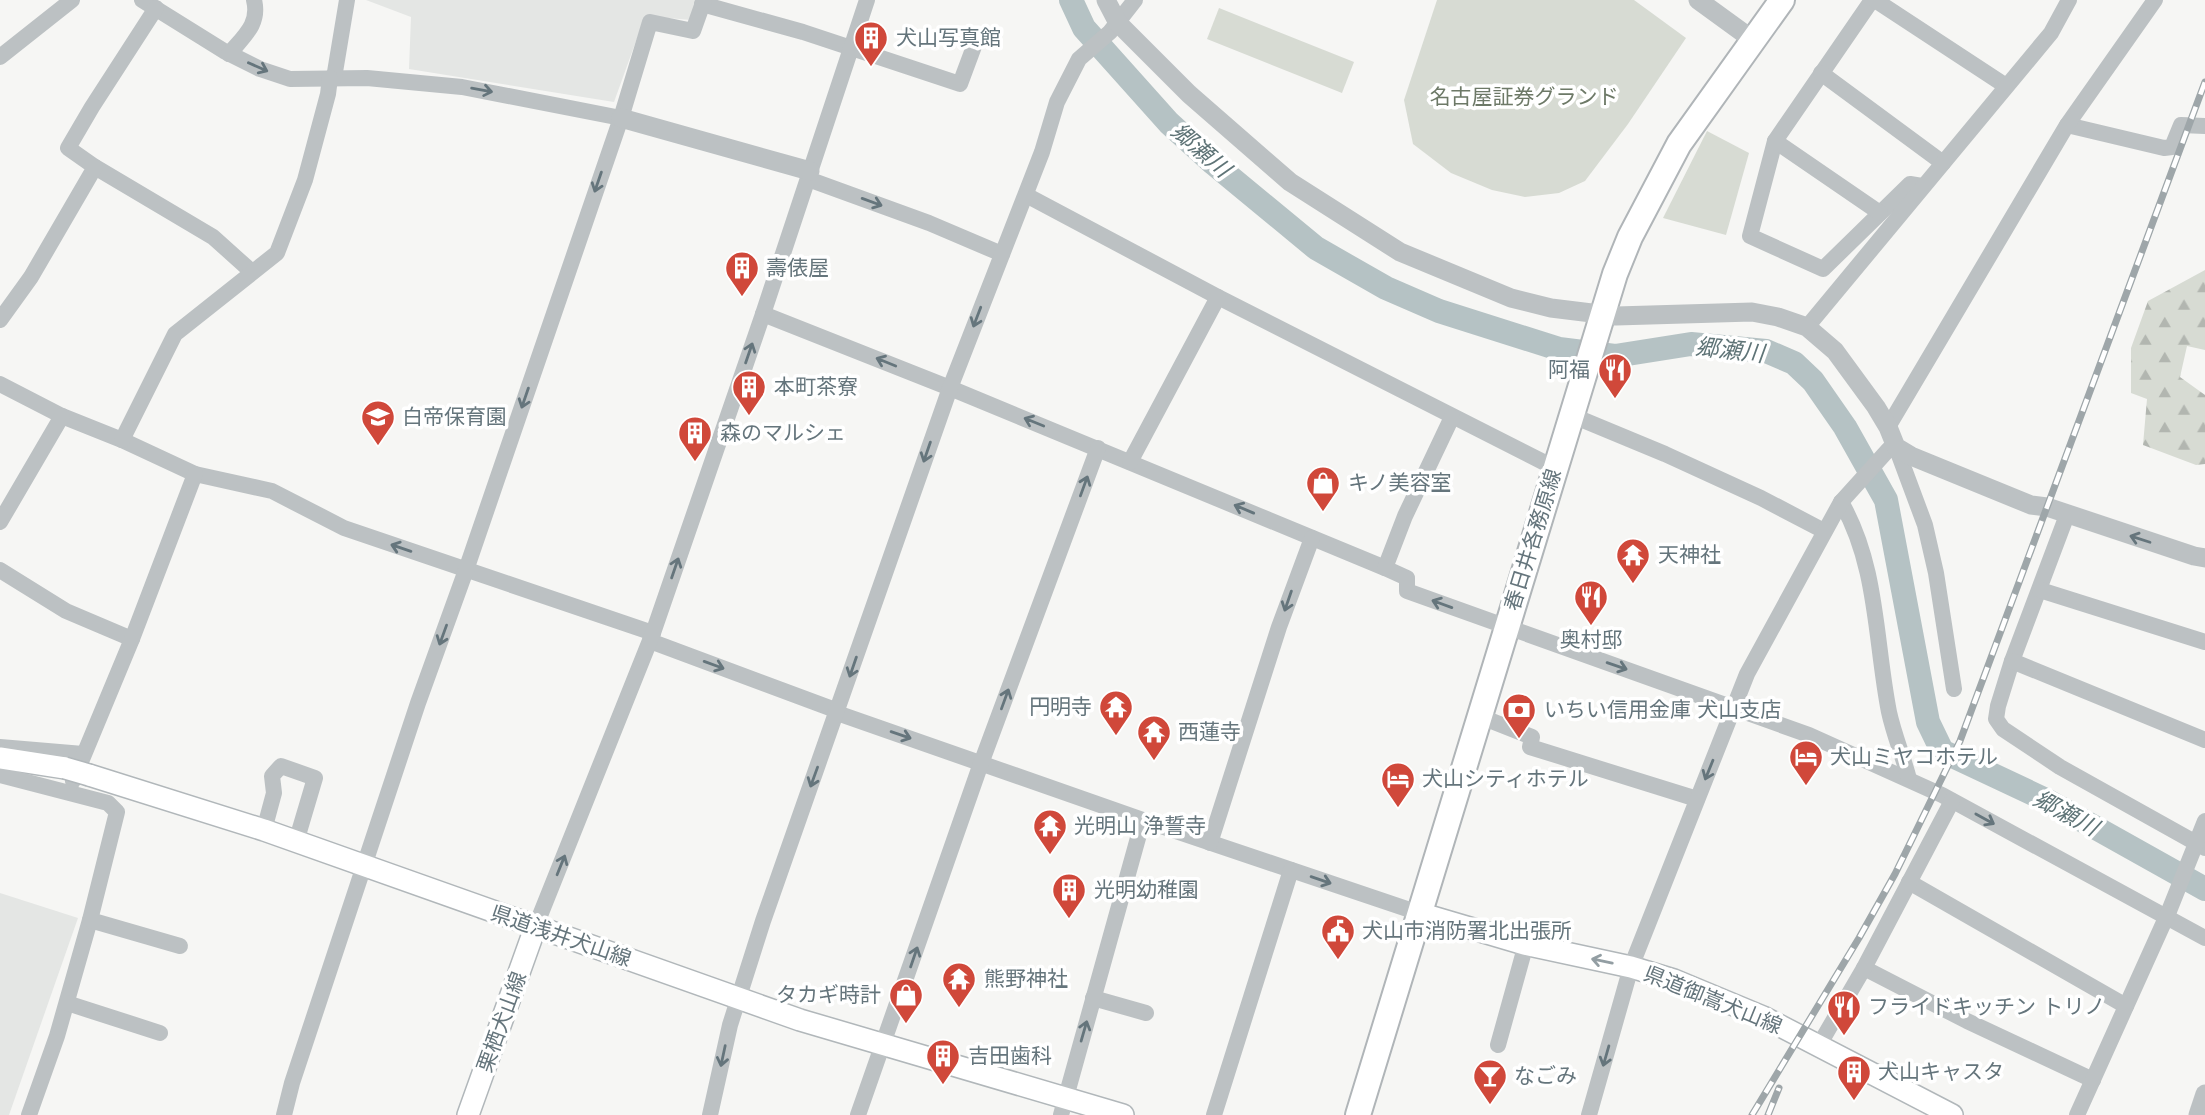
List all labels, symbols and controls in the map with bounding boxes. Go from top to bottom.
building icon: 犬山写真館 [852,19,890,68]
place label: 犬山写真館 [896,23,1001,53]
one-way arrow [246,61,268,74]
park label: 名古屋証券グランド [1430,82,1619,112]
one-way arrow [470,84,493,98]
water label: 郷瀬川 [1164,115,1240,187]
one-way arrow [591,171,603,193]
one-way arrow [860,197,882,210]
building icon: 壽俵屋 [723,249,761,298]
place label: 壽俵屋 [766,253,829,283]
one-way arrow [970,306,982,328]
water label: 郷瀬川 [1694,329,1769,371]
one-way arrow [743,342,756,364]
restaurant icon: 阿福 [1596,351,1634,400]
one-way arrow [876,355,897,368]
place label: 阿福 [1548,355,1590,385]
building icon: 本町茶寮 [730,368,768,417]
place label: 本町茶寮 [774,372,858,402]
one-way arrow [518,386,530,408]
school or university icon: 白帝保育園 [359,398,397,447]
place label: 白帝保育園 [402,402,507,432]
building icon: 森のマルシェ [676,414,714,463]
one-way arrow [1024,415,1045,428]
place label: 森のマルシェ [720,418,846,448]
one-way arrow [920,441,933,463]
shop icon: キノ美容室 [1304,464,1342,513]
street label: 春日井各務原線 [1497,465,1569,615]
place label: キノ美容室 [1348,468,1452,498]
one-way arrow [1079,475,1091,497]
one-way arrow [1234,502,1256,515]
one-way arrow [2129,531,2151,544]
temple icon: 天神社 [1614,536,1652,585]
place label: 天神社 [1658,540,1721,570]
one-way arrow [391,541,413,553]
one-way arrow [669,557,682,579]
restaurant icon: 奥村邸 [1572,578,1610,627]
one-way arrow [1281,590,1293,612]
one-way arrow [1431,597,1453,610]
one-way arrow [435,623,448,645]
place label: 奥村邸 [1560,625,1623,655]
one-way arrow [846,656,859,678]
one-way arrow [702,660,724,672]
one-way arrow [1606,660,1628,673]
temple icon: 円明寺 [1097,688,1135,737]
one-way arrow [1000,689,1012,711]
bank icon: いちい信用金庫 犬山支店 [1500,691,1538,740]
place label: 円明寺 [1029,692,1092,722]
place label: いちい信用金庫 犬山支店 [1544,695,1781,725]
temple icon: 西蓮寺 [1135,713,1173,762]
place label: 西蓮寺 [1178,717,1241,747]
one-way arrow [890,730,912,742]
hotel icon: 犬山ミヤコホテル [1787,738,1825,787]
place label: 犬山ミヤコホテル [1830,742,1998,772]
one-way arrow [1701,759,1714,780]
hotel icon: 犬山シティホテル [1379,760,1417,809]
place label: 犬山シティホテル [1422,764,1589,794]
one-way arrow [807,766,819,788]
water label: 郷瀬川 [2028,782,2107,846]
temple icon: 光明山 浄誓寺 [1031,807,1069,856]
place label: 光明山 浄誓寺 [1074,811,1206,841]
one-way arrow [1974,812,1995,826]
one-way arrow [555,854,568,876]
building icon: 光明幼稚園 [1050,871,1088,920]
place label: 光明幼稚園 [1094,875,1199,905]
one-way arrow [1310,875,1332,887]
street label: 県道浅井犬山線 [487,898,635,974]
public building icon: 犬山市消防署北出張所 [1319,912,1357,961]
place label: 犬山市消防署北出張所 [1362,916,1572,946]
one-way arrow [908,946,921,968]
one-way arrow [1591,953,1614,967]
street label: 県道御嵩犬山線 [1639,959,1787,1041]
temple icon: 熊野神社 [940,960,978,1009]
place label: 熊野神社 [984,964,1068,994]
street label: 栗栖犬山線 [470,968,534,1076]
shop icon: タカギ時計 [887,976,925,1025]
place label: タカギ時計 [776,980,881,1010]
restaurant icon: フライドキッチン トリノ [1825,988,1863,1037]
place label: フライドキッチン トリノ [1868,992,2105,1022]
one-way arrow [1078,1020,1091,1042]
building icon: 吉田歯科 [924,1037,962,1086]
place label: 吉田歯科 [968,1041,1052,1071]
one-way arrow [716,1044,729,1067]
one-way arrow [1599,1044,1612,1067]
building icon: 犬山キャスタ [1835,1053,1873,1102]
bar icon: なごみ [1471,1057,1509,1106]
place label: 犬山キャスタ [1878,1057,2004,1087]
place label: なごみ [1514,1061,1577,1091]

